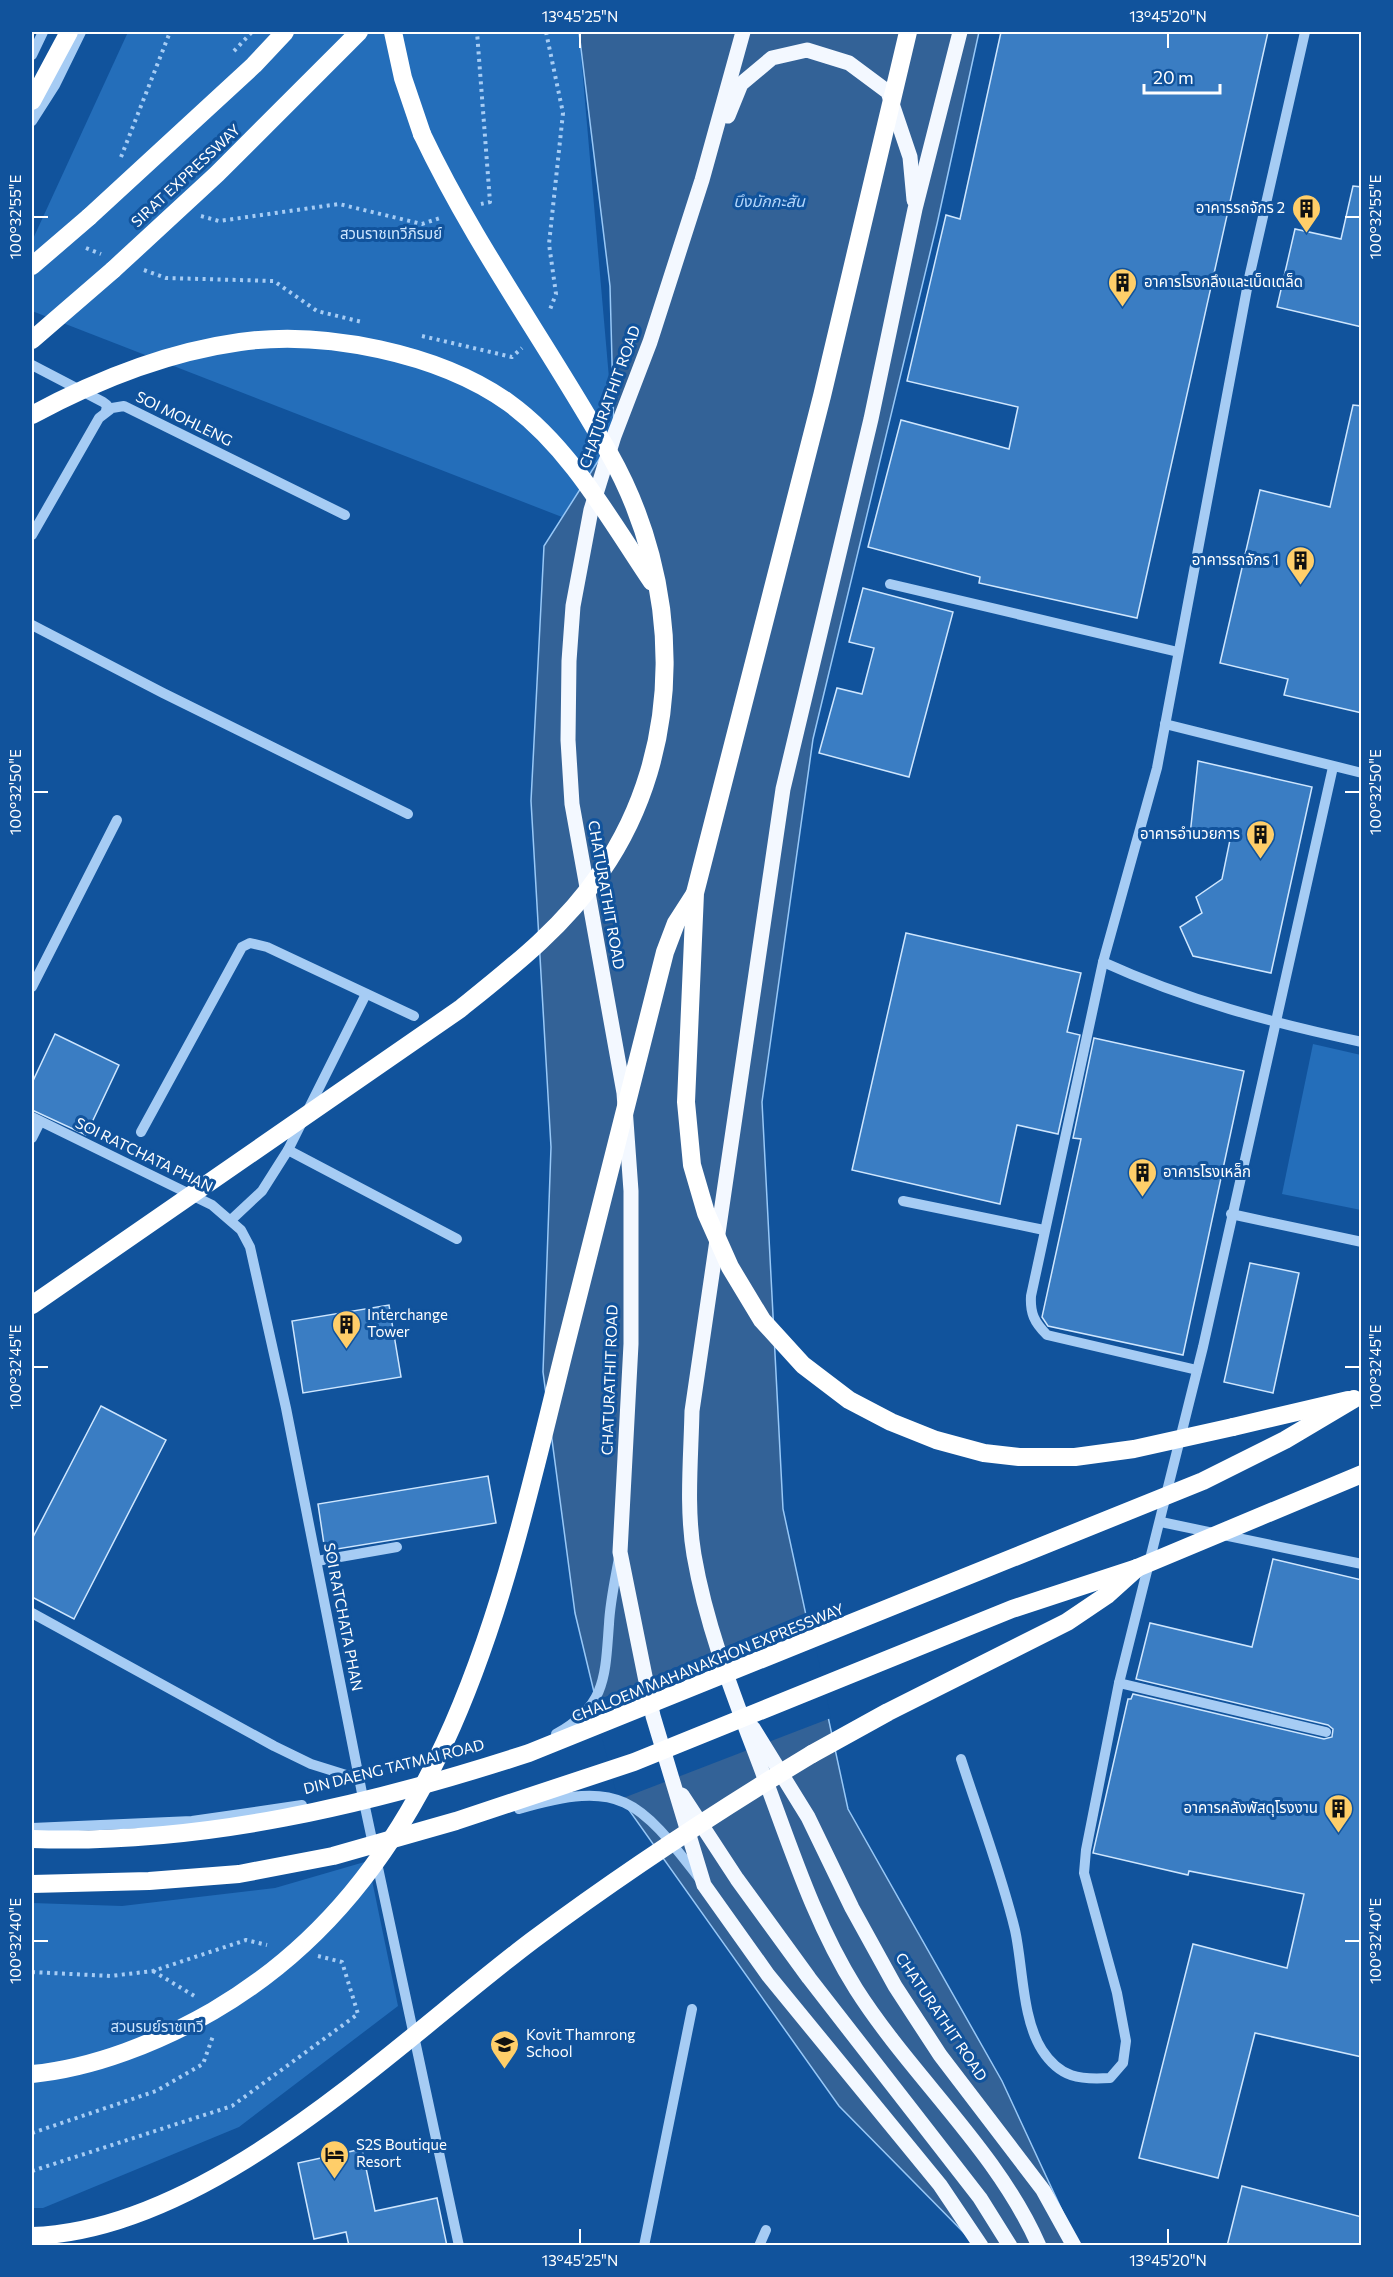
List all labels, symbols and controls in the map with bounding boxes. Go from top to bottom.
text: 13°45'25"N [542,7,618,25]
text: 13°45'20"N [1129,7,1207,25]
scale bar [1144,57,1220,95]
text: 20 m [1153,66,1194,88]
street label: SIRAT EXPRESSWAY [127,120,244,230]
text: 100°32'55"E [6,175,24,259]
text: 100°32'55"E [1366,175,1384,259]
water label: บึงมักกะสัน [733,191,806,210]
building icon: อาคารรถจักร 2 [1290,192,1322,234]
place label: อาคารรถจักร 2 [1196,198,1285,216]
park label: สวนราชเทวีภิรมย์ [340,224,442,242]
building icon: อาคารโรงกลึงและเบ็ดเตล็ด [1107,266,1139,308]
place label: อาคารโรงกลึงและเบ็ดเตล็ด [1144,272,1303,290]
street label: CHATURATHIT ROAD [575,323,643,471]
street label: SOI MOHLENG [133,387,236,449]
building icon: อาคารรถจักร 1 [1284,544,1316,586]
place label: อาคารรถจักร 1 [1192,550,1279,568]
text: 100°32'50"E [6,749,24,835]
text: 100°32'50"E [1366,749,1384,835]
building icon: อาคารอำนวยการ [1245,818,1277,860]
street label: CHATURATHIT ROAD [585,819,629,971]
place label: อาคารอำนวยการ [1140,824,1240,842]
street label: SOI RATCHATA PHAN [73,1113,216,1195]
building icon: อาคารโรงเหล็ก [1126,1156,1158,1198]
place label: อาคารโรงเหล็ก [1163,1162,1251,1180]
street label: CHATURATHIT ROAD [597,1304,621,1456]
place label: Interchange Tower [367,1305,448,1340]
building icon: Interchange Tower [330,1308,362,1350]
text: 100°32'45"E [6,1324,24,1409]
text: 100°32'45"E [1366,1324,1384,1409]
street label: SOI RATCHATA PHAN [321,1541,367,1693]
street label: CHALOEM MAHANAKHON EXPRESSWAY [569,1599,847,1725]
street label: DIN DAENG TATMAI ROAD [301,1735,486,1797]
building icon: อาคารคลังพัสดุโรงงาน [1323,1792,1355,1834]
place label: อาคารคลังพัสดุโรงงาน [1183,1798,1318,1817]
text: 100°32'40"E [6,1898,24,1984]
text: 100°32'40"E [1366,1898,1384,1984]
street label: CHATURATHIT ROAD [892,1949,991,2084]
park label: สวนรมย์ราชเทวี [110,2017,204,2035]
place label: Kovit Thamrong School [526,2025,635,2060]
school or university icon: Kovit Thamrong School [489,2028,521,2070]
place label: S2S Boutique Resort [356,2135,447,2170]
hotel icon: S2S Boutique Resort [319,2138,351,2180]
text: 13°45'25"N [542,2251,618,2269]
text: 13°45'20"N [1129,2251,1207,2269]

